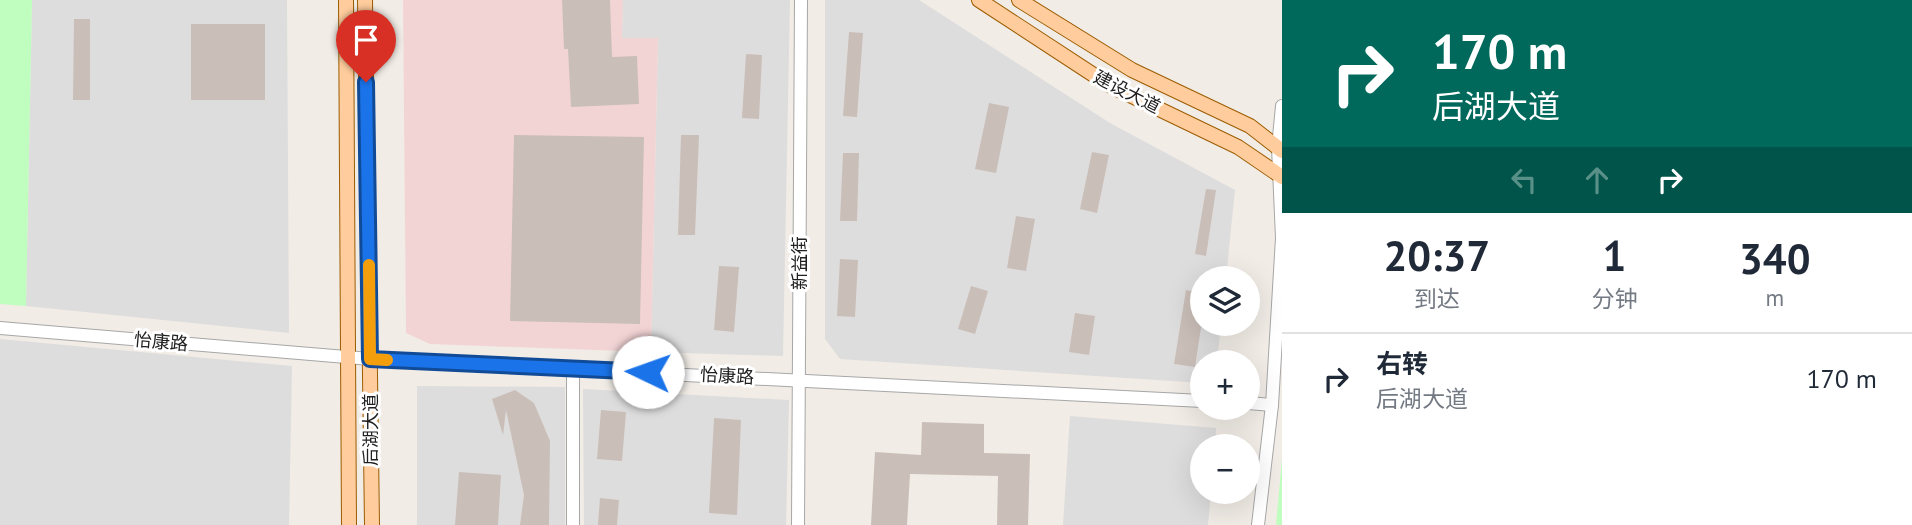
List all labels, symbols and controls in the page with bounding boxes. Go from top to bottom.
pin [336,10,396,82]
text: 170 m [1432,19,1567,83]
icon: arrive [347,21,385,59]
icon: right [1317,28,1408,119]
street label: 建设大道 [1090,65,1165,118]
text: 后湖大道 [1432,85,1560,127]
icon: left [1505,161,1543,199]
icon: ahead [1578,161,1616,199]
icon: right [1651,161,1689,199]
text: 20:37 [1383,228,1490,283]
text: 1 [1603,228,1626,283]
text: 340 [1739,231,1810,286]
street label: 新益街 [788,236,811,290]
map controls [1190,266,1260,504]
button: layers [1190,266,1260,336]
text: m [1765,283,1784,312]
text: 到达 [1414,284,1460,313]
text: 分钟 [1592,284,1638,313]
street label: 怡康路 [133,328,189,355]
position arrow [611,335,685,409]
text: 右转 [1376,347,1428,380]
button: + [1190,350,1260,420]
icon: right [1317,360,1355,398]
text: 170 m [1806,362,1877,395]
street label: 怡康路 [699,363,755,388]
text: 后湖大道 [1376,384,1468,413]
street label: 后湖大道 [359,394,382,466]
button: − [1190,434,1260,504]

